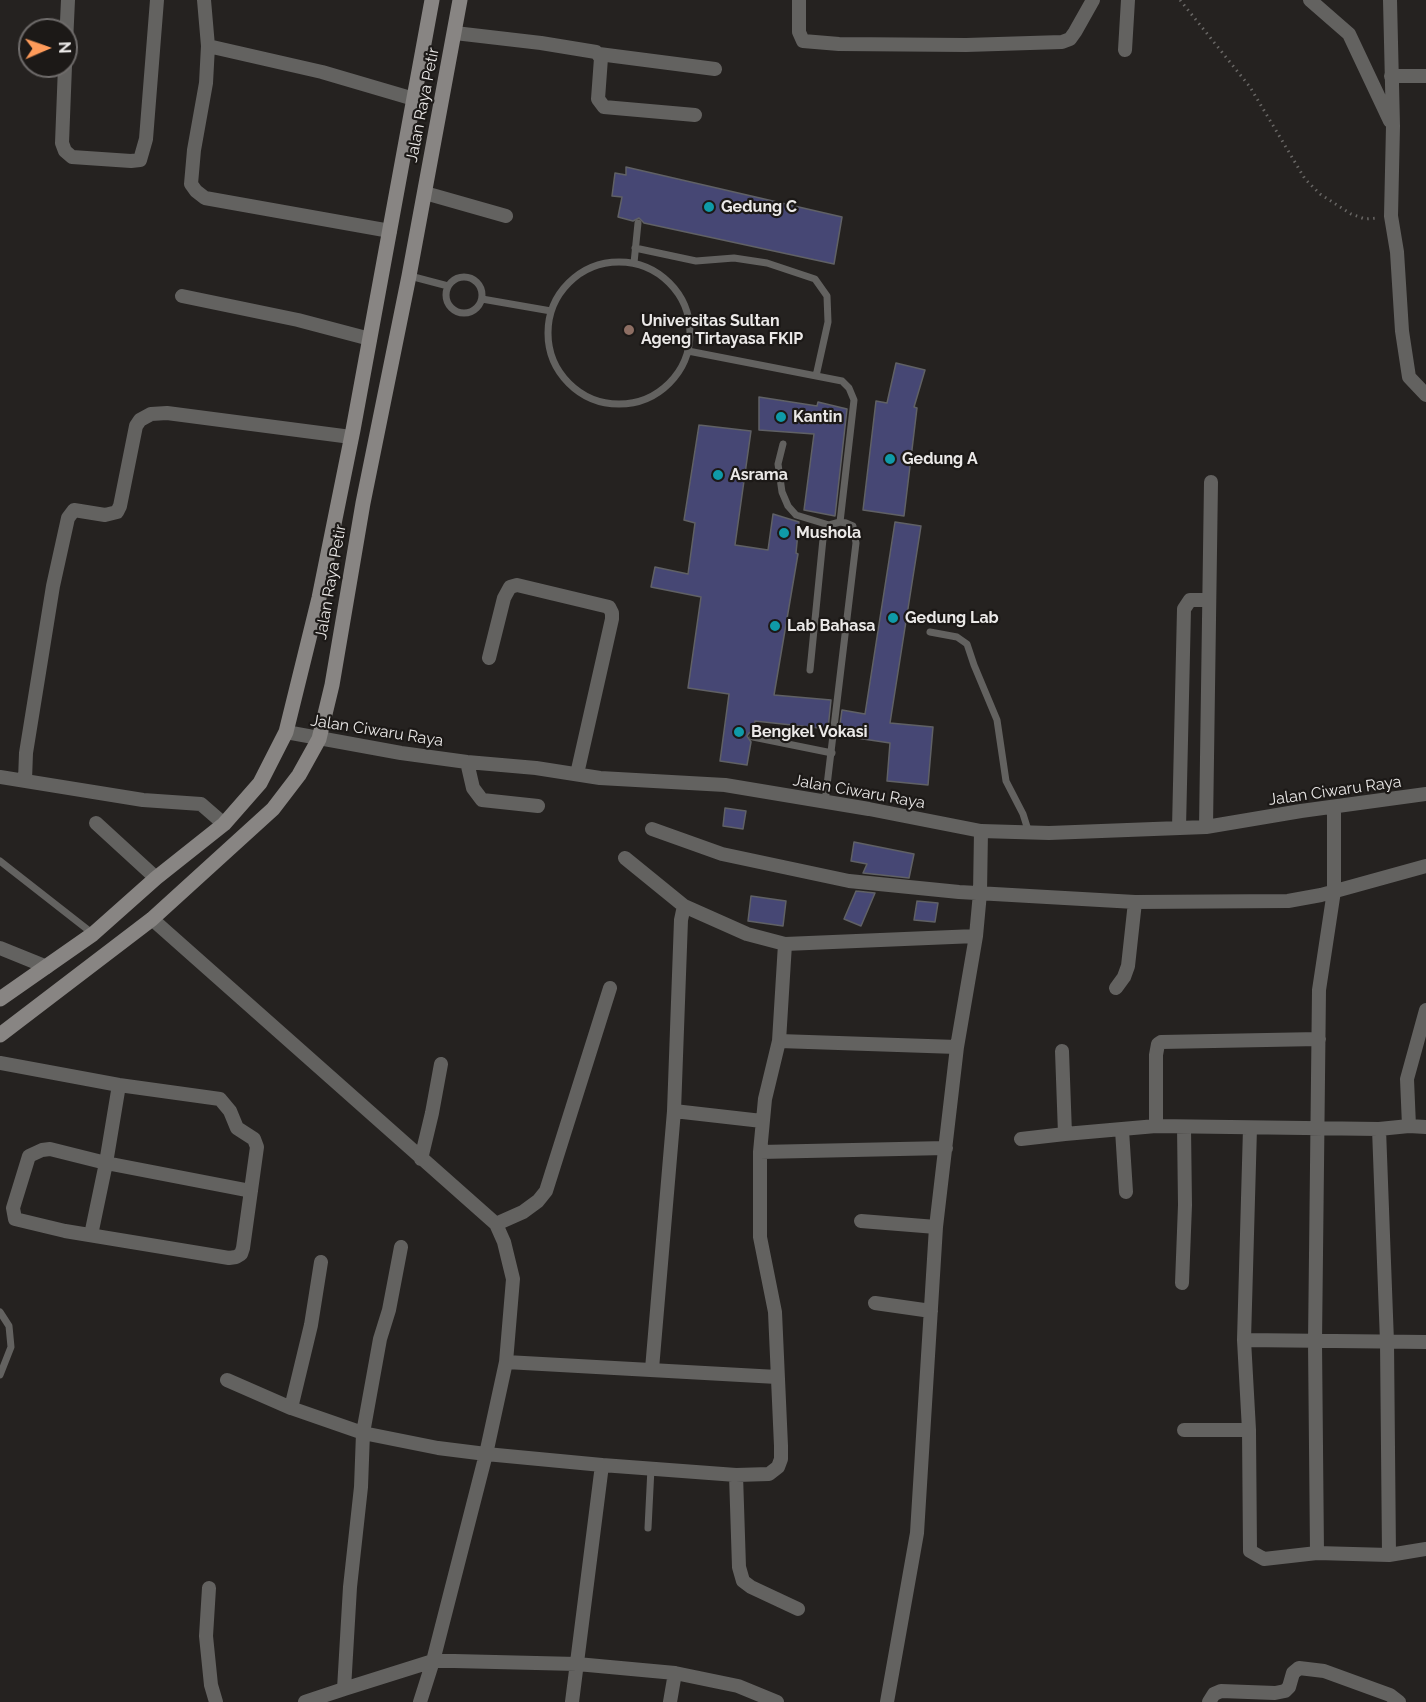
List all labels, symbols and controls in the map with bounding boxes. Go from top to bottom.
north arrow [18,18,78,78]
text: N [55,41,74,54]
street label: Jalan Raya Petir [402,46,444,164]
place label: Gedung C [721,197,797,217]
marker: Gedung C [702,200,716,214]
place label: Universitas Sultan Ageng Tirtayasa FKIP [641,311,803,349]
marker: Universitas Sultan Ageng Tirtayasa FKIP [622,323,636,337]
place label: Kantin [793,407,842,427]
marker: Kantin [774,410,788,424]
place label: Gedung A [902,449,978,469]
marker: Gedung A [883,452,897,466]
place label: Asrama [730,465,788,485]
marker: Asrama [711,468,725,482]
street label: Jalan Raya Petir [311,523,351,641]
place label: Mushola [796,523,861,543]
marker: Mushola [777,526,791,540]
place label: Gedung Lab [905,608,999,628]
marker: Gedung Lab [886,611,900,625]
place label: Lab Bahasa [787,616,876,636]
marker: Lab Bahasa [768,619,782,633]
street label: Jalan Ciwaru Raya [309,711,445,751]
place label: Bengkel Vokasi [751,722,868,742]
marker: Bengkel Vokasi [732,725,746,739]
street label: Jalan Ciwaru Raya [791,771,927,813]
street label: Jalan Ciwaru Raya [1267,772,1403,810]

